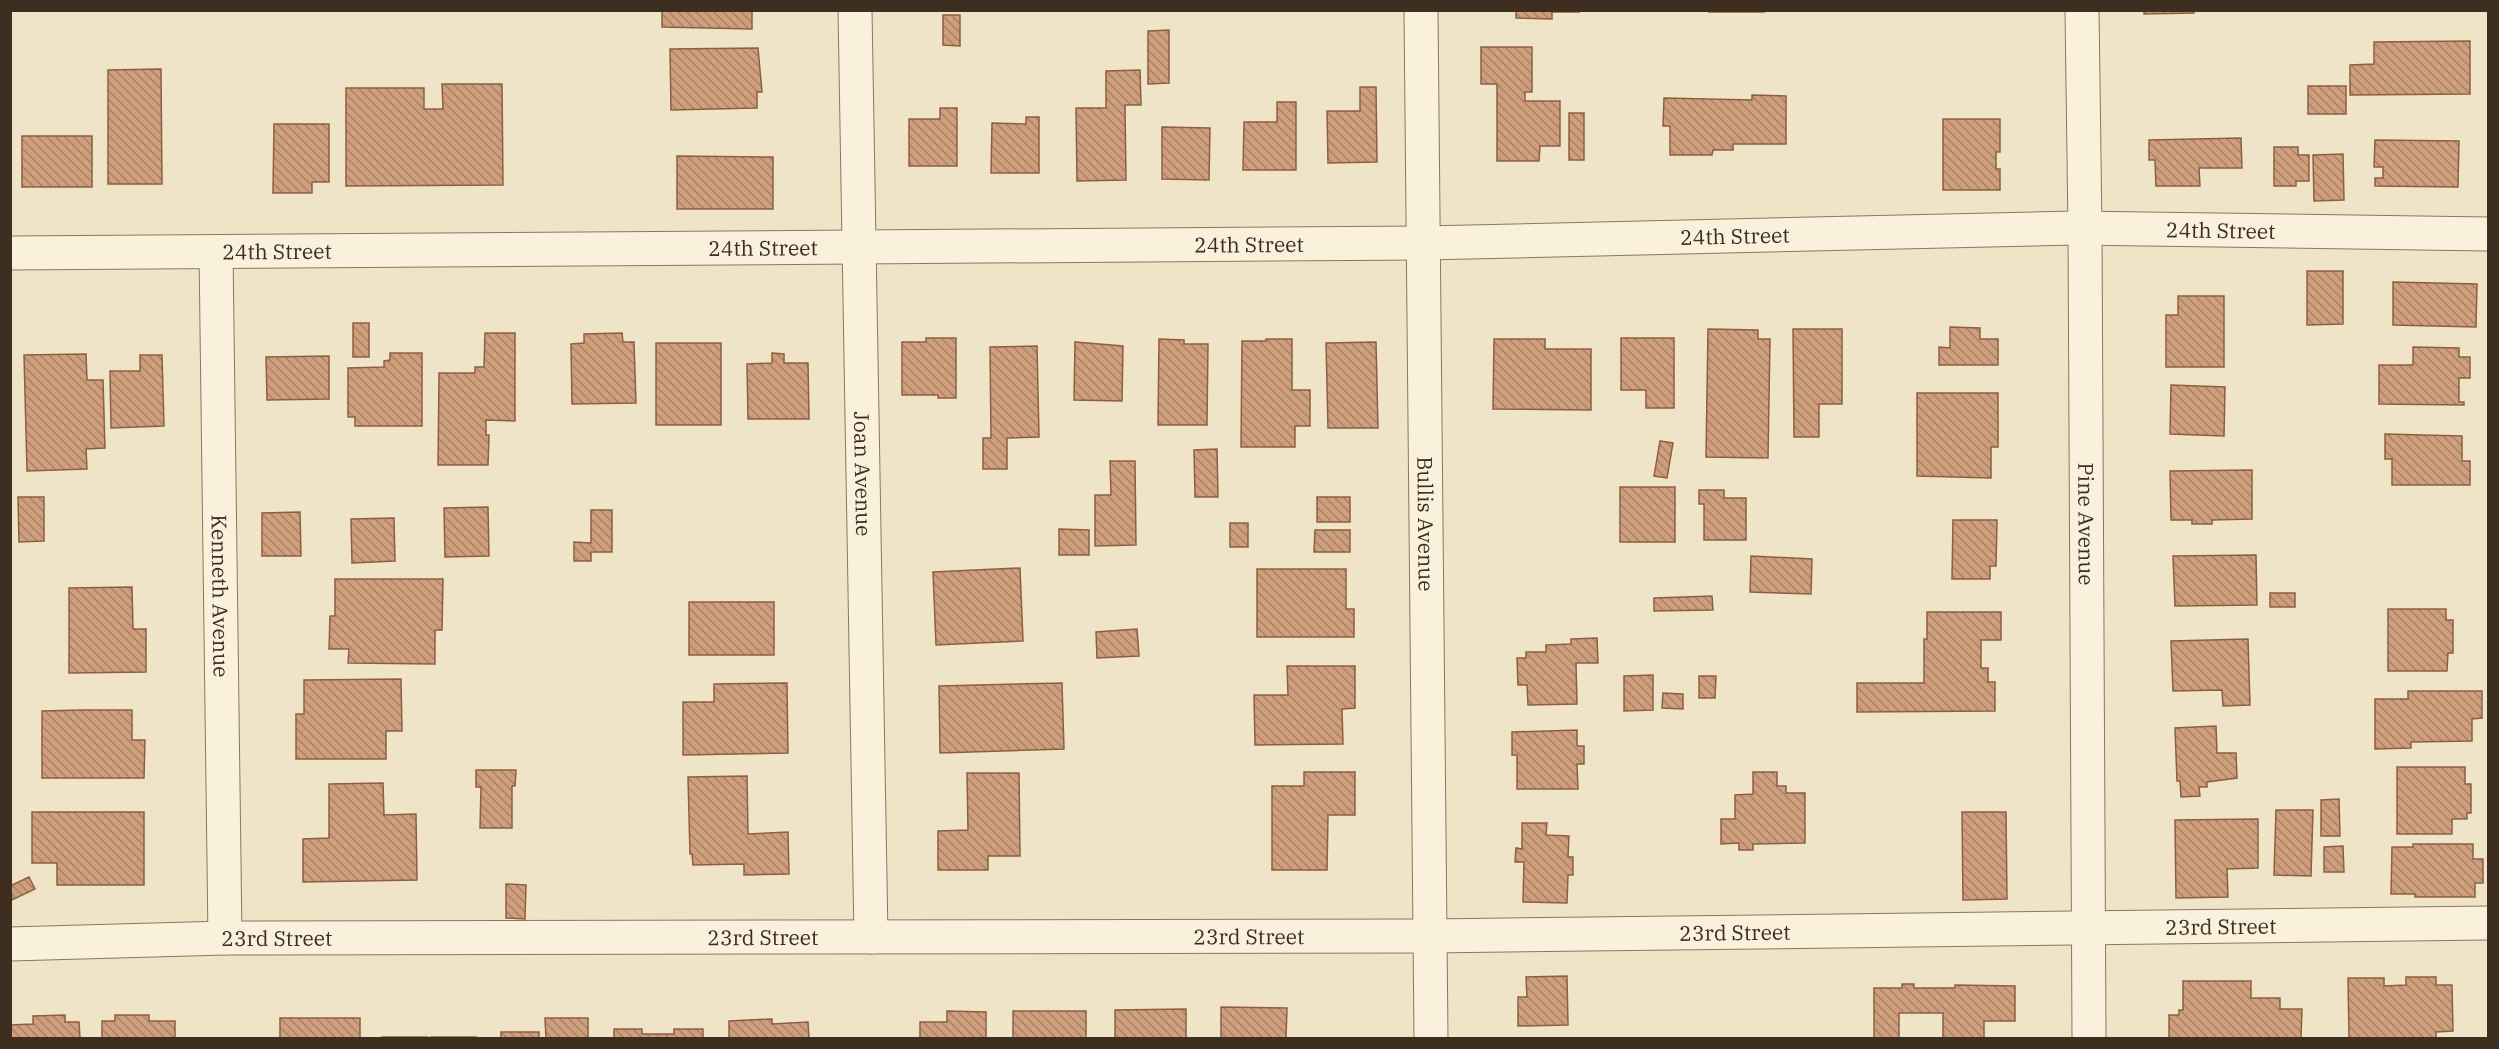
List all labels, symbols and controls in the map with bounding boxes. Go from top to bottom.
street label: 24th Street [2166,215,2276,245]
street label: 24th Street [1680,221,1790,251]
street label: 24th Street [1194,230,1304,259]
street label: 24th Street [708,233,818,262]
street label: 24th Street [222,237,332,265]
street label: Joan Avenue [848,411,878,537]
street label: Bullis Avenue [1411,456,1441,592]
street label: Pine Avenue [2072,462,2101,586]
street label: Kenneth Avenue [205,514,236,678]
street label: 23rd Street [2165,912,2277,941]
street label: 23rd Street [1679,918,1791,947]
street label: 23rd Street [1193,922,1305,950]
street label: 23rd Street [707,923,819,951]
street label: 23rd Street [221,924,333,952]

